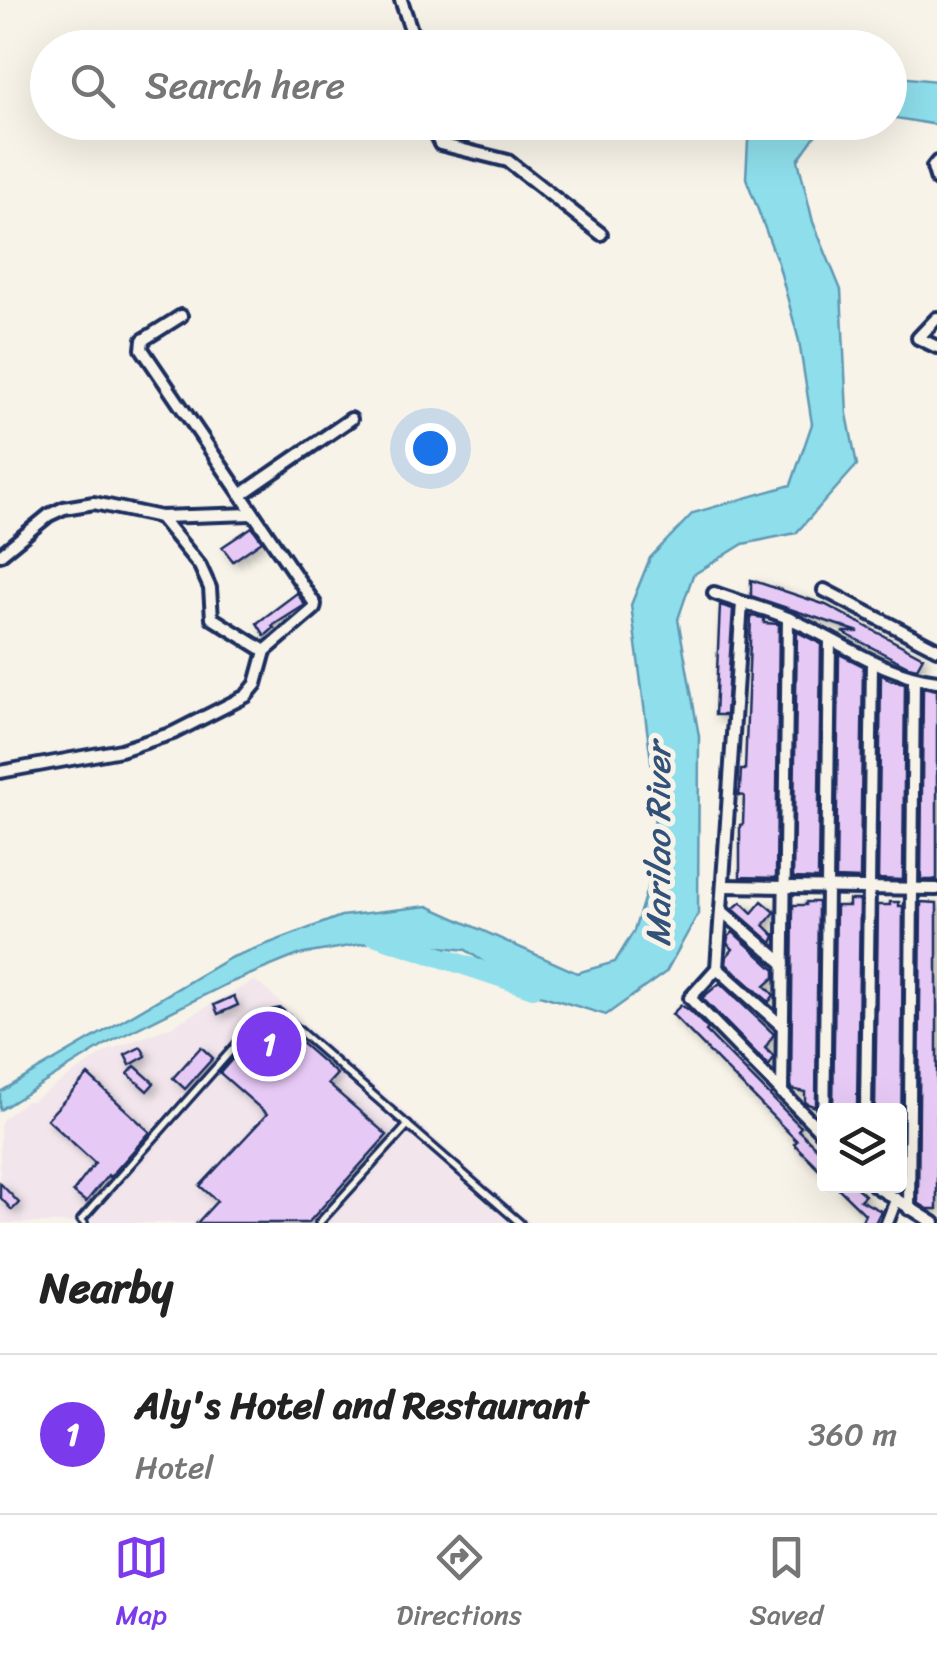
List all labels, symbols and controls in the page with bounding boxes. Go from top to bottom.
search box [30,30,907,140]
text: Search here [145,52,345,119]
icon: search [65,58,120,113]
your location [405,423,456,474]
water label: Marilao River [627,737,689,946]
pin: 1 [236,1006,302,1082]
map controls [817,1103,907,1193]
button: layers [817,1103,907,1193]
text: Nearby [40,1251,173,1325]
text: Aly's Hotel and Restaurant [135,1372,588,1439]
text: 1 [66,1406,79,1463]
text: 360 m [808,1406,897,1463]
text: Hotel [135,1439,213,1496]
tab: Map [114,1530,169,1639]
tab: Directions [396,1530,522,1639]
tab: Saved [749,1530,823,1639]

